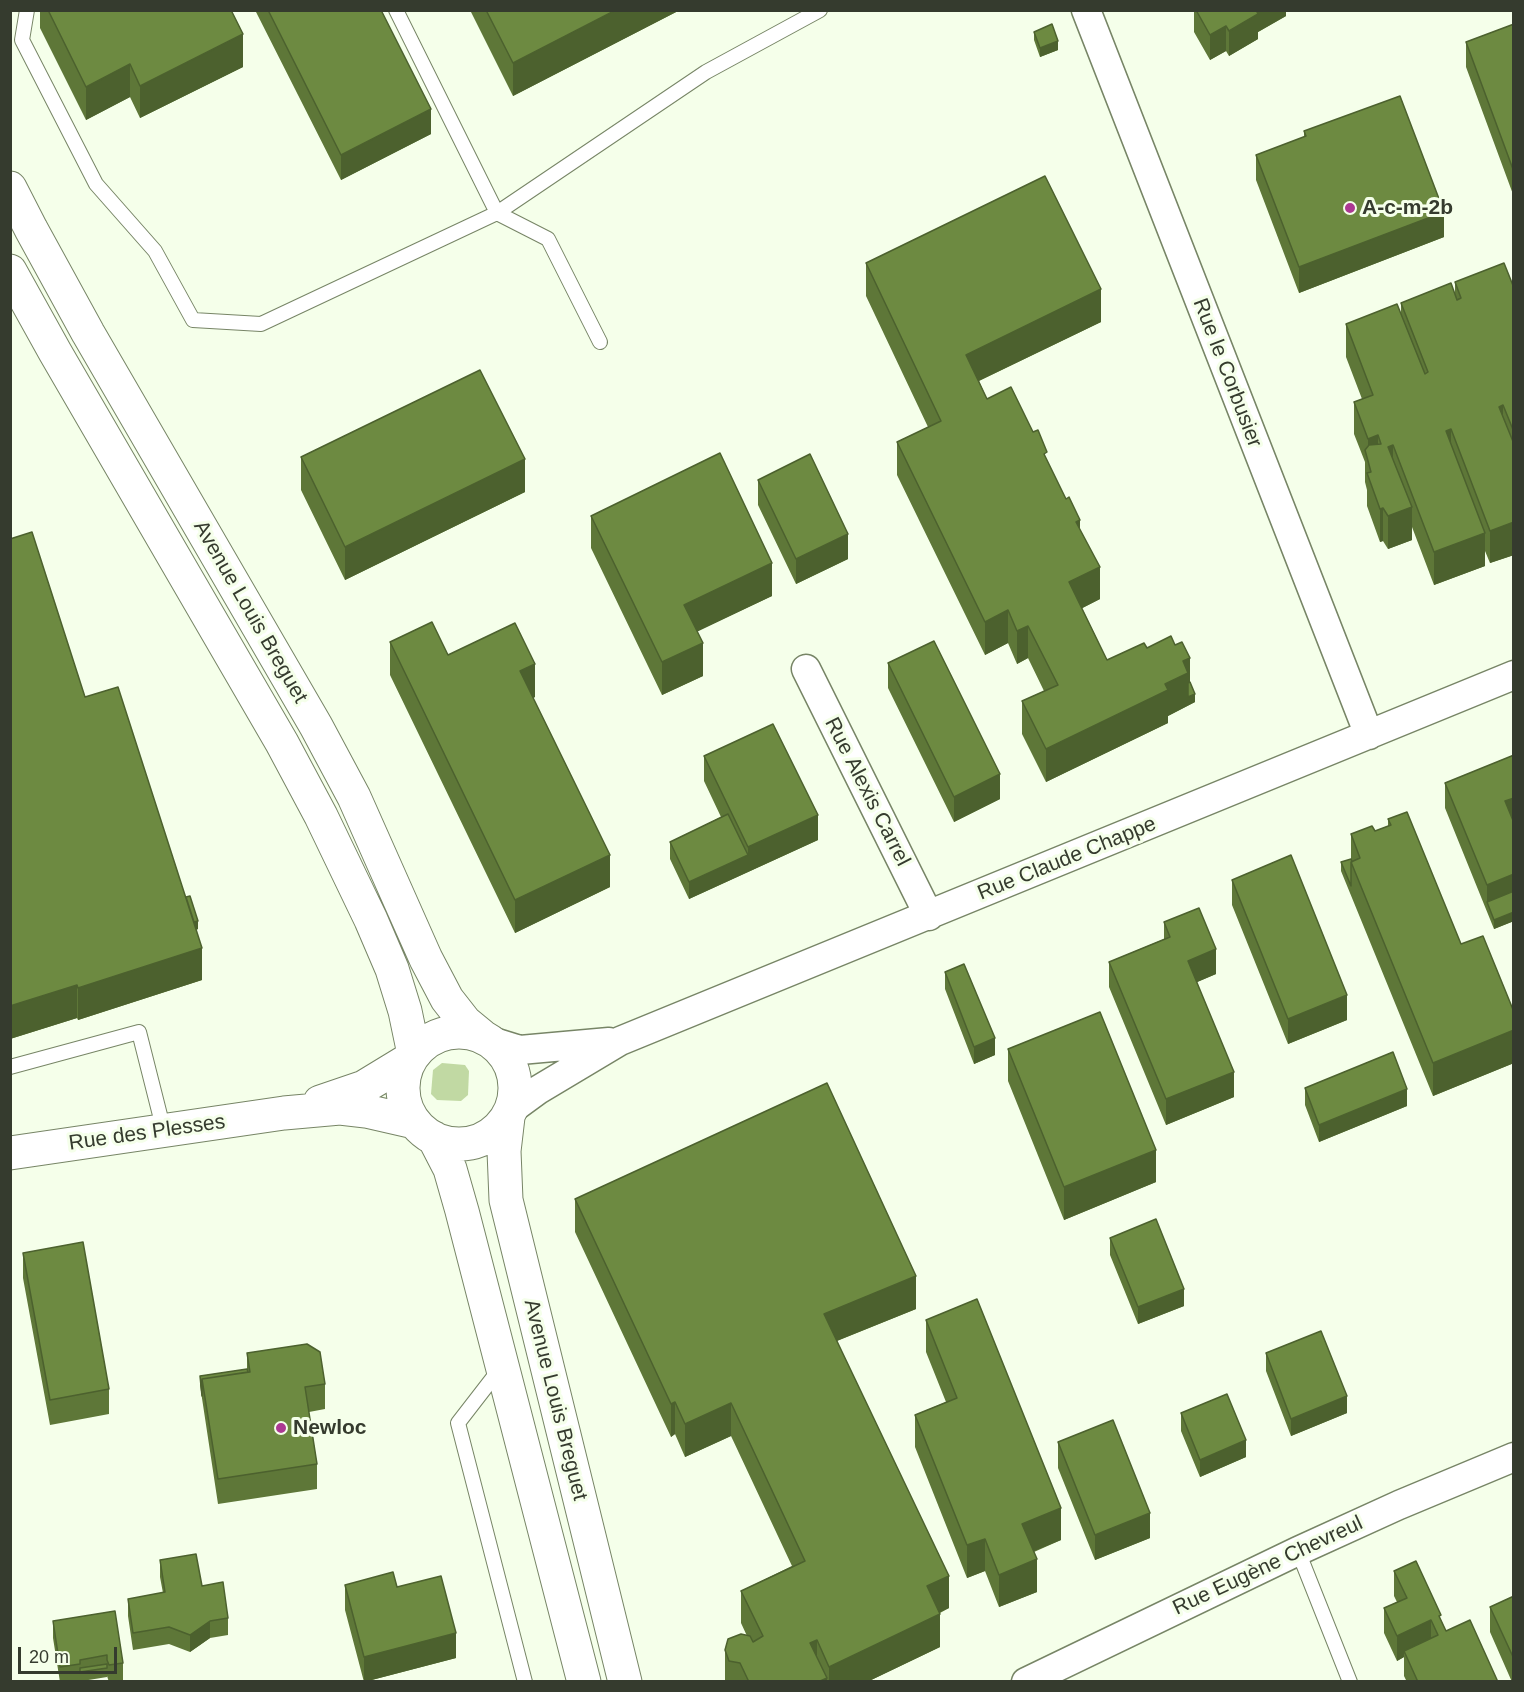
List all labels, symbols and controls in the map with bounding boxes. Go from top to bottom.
place label: A-c-m-2b [1362,195,1453,221]
marker: A-c-m-2b [1343,201,1357,215]
street label: Rue le Corbusier [1187,295,1267,451]
street label: Avenue Louis Breguet [188,516,312,708]
street label: Rue Alexis Carrel [819,713,915,871]
street label: Rue Claude Chappe [974,812,1160,906]
street label: Rue des Plesses [67,1110,227,1156]
street label: Avenue Louis Breguet [518,1297,592,1503]
place label: Newloc [293,1415,367,1441]
marker: Newloc [274,1421,288,1435]
street label: Rue Eugène Chevreul [1169,1511,1367,1621]
scale bar [21,1635,120,1673]
text: 20 m [29,1647,69,1667]

